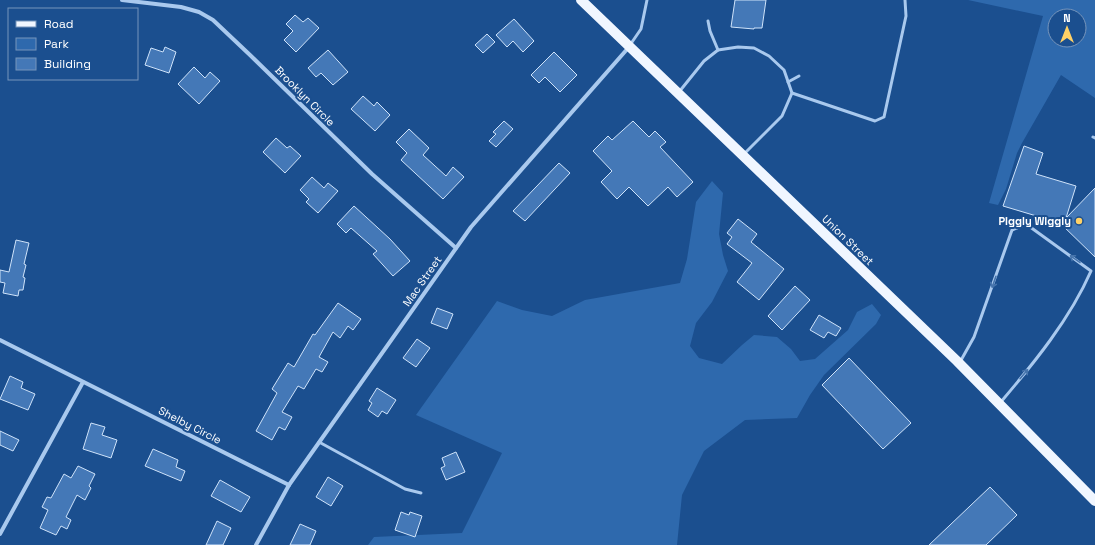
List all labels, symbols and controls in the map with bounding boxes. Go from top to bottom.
legend [8,8,138,80]
north arrow [1047,8,1087,48]
text: N [1063,11,1071,25]
text: Road [44,16,73,32]
text: Park [44,36,69,52]
text: Building [44,56,91,72]
street label: Brooklyn Circle [272,63,338,129]
street label: Union Street [819,212,877,268]
place label: Piggly Wiggly [998,214,1071,228]
marker: Piggly Wiggly [1074,216,1084,226]
street label: Mac Street [399,253,445,309]
one-way arrow [1069,255,1080,263]
one-way arrow [989,276,997,288]
one-way arrow [1020,369,1029,380]
street label: Shelby Circle [156,403,224,447]

